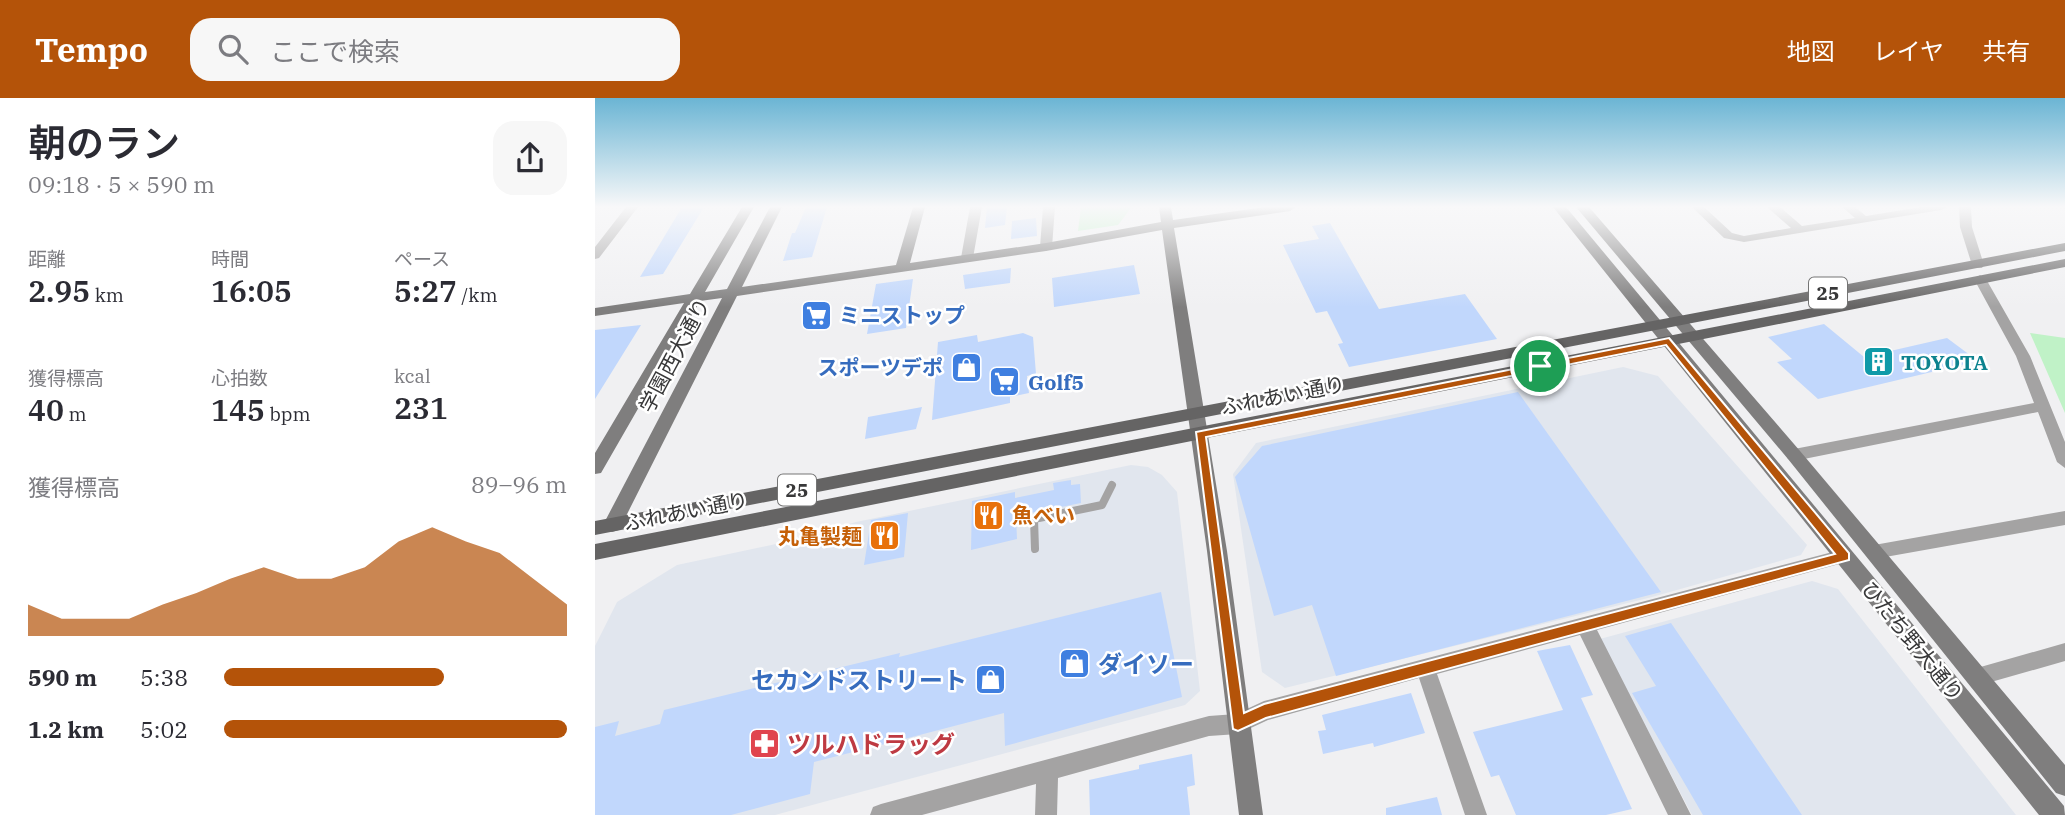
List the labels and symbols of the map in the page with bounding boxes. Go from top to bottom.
road number: 25 [1809,278,1847,308]
street label: 学園西大通り [632,293,716,417]
supermarket icon: ミニストップ [799,298,833,332]
place label: ミニストップ [839,301,965,329]
pin [1510,336,1570,396]
building icon: TOYOTA [1861,345,1895,379]
place label: TOYOTA [1901,348,1988,376]
shop icon: スポーツデポ [949,350,983,384]
place label: スポーツデポ [817,353,943,381]
supermarket icon: Golf5 [988,365,1022,399]
place label: Golf5 [1028,368,1084,396]
street label: ふれあい通り [1218,369,1348,421]
road number: 25 [778,474,816,506]
street label: ふれあい通り [621,485,751,537]
restaurant icon: 魚べい [972,498,1006,532]
place label: 魚べい [1012,501,1075,529]
restaurant icon: 丸亀製麺 [868,519,902,553]
place label: 丸亀製麺 [778,522,862,550]
street label: ひたち野大通り [1856,575,1970,707]
shop icon: ダイソー [1058,647,1092,681]
place label: ダイソー [1098,648,1194,680]
shop icon: セカンドストリート [973,663,1007,697]
place label: セカンドストリート [751,664,967,696]
pharmacy icon: ツルハドラッグ [747,727,781,761]
place label: ツルハドラッグ [787,728,955,760]

